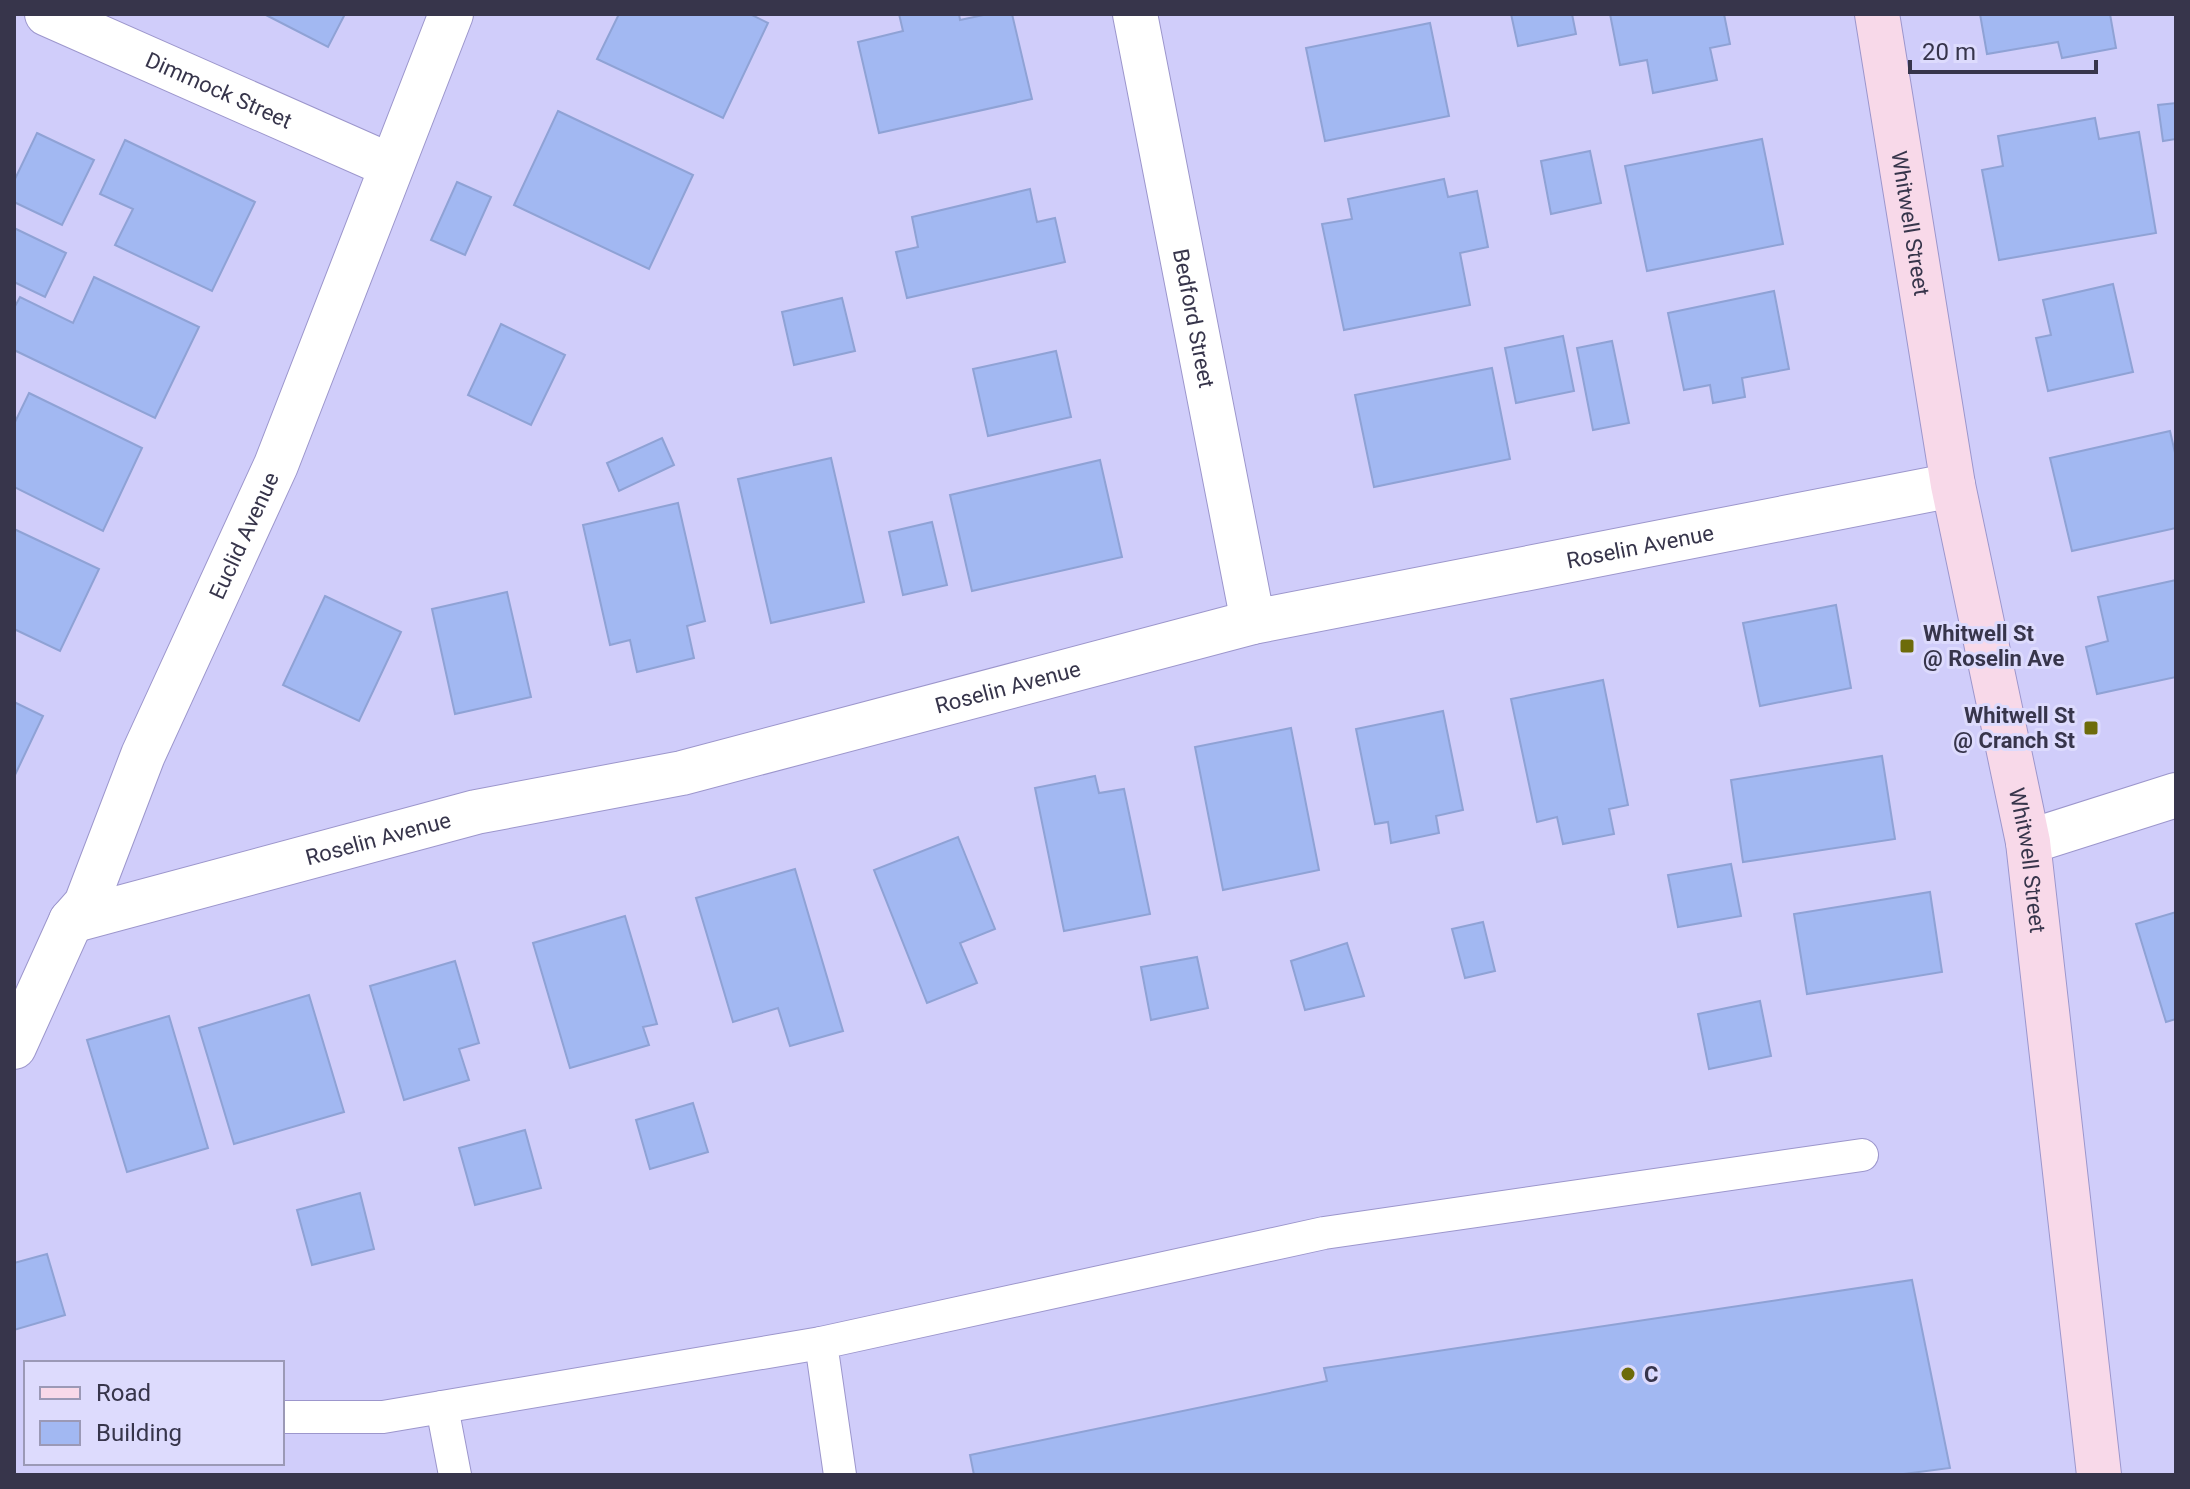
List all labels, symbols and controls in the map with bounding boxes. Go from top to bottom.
scale bar [1910,24,2096,74]
text: 20 m [1922,38,1976,66]
street label: Dimmock Street [142,47,296,133]
street label: Whitwell Street [1887,149,1935,298]
street label: Bedford Street [1168,247,1220,390]
street label: Euclid Avenue [204,468,284,603]
street label: Roselin Avenue [1564,520,1716,573]
place label: Whitwell St @ Roselin Ave [1923,621,2065,671]
marker: Whitwell St @ Roselin Ave [1898,637,1916,655]
street label: Roselin Avenue [932,656,1083,718]
place label: Whitwell St @ Cranch St [1953,703,2076,753]
marker: Whitwell St @ Cranch St [2082,719,2100,737]
street label: Whitwell Street [2004,785,2051,934]
street label: Roselin Avenue [303,807,453,870]
legend [24,1361,284,1465]
place label: C [1644,1362,1658,1387]
marker: C [1619,1365,1637,1383]
text: Road [96,1379,151,1407]
text: Building [96,1419,182,1447]

